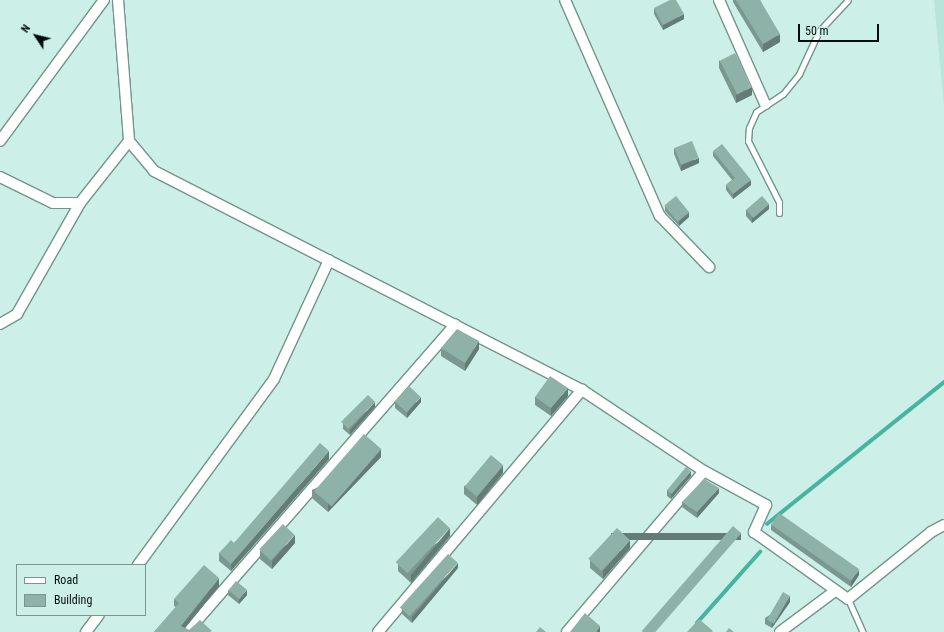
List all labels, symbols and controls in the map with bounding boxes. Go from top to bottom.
north arrow [16,16,56,56]
scale bar [800,16,881,42]
text: N [19,22,33,35]
text: 50 m [805,24,829,38]
legend [16,564,146,616]
text: Road [54,573,78,587]
text: Building [54,593,92,607]

